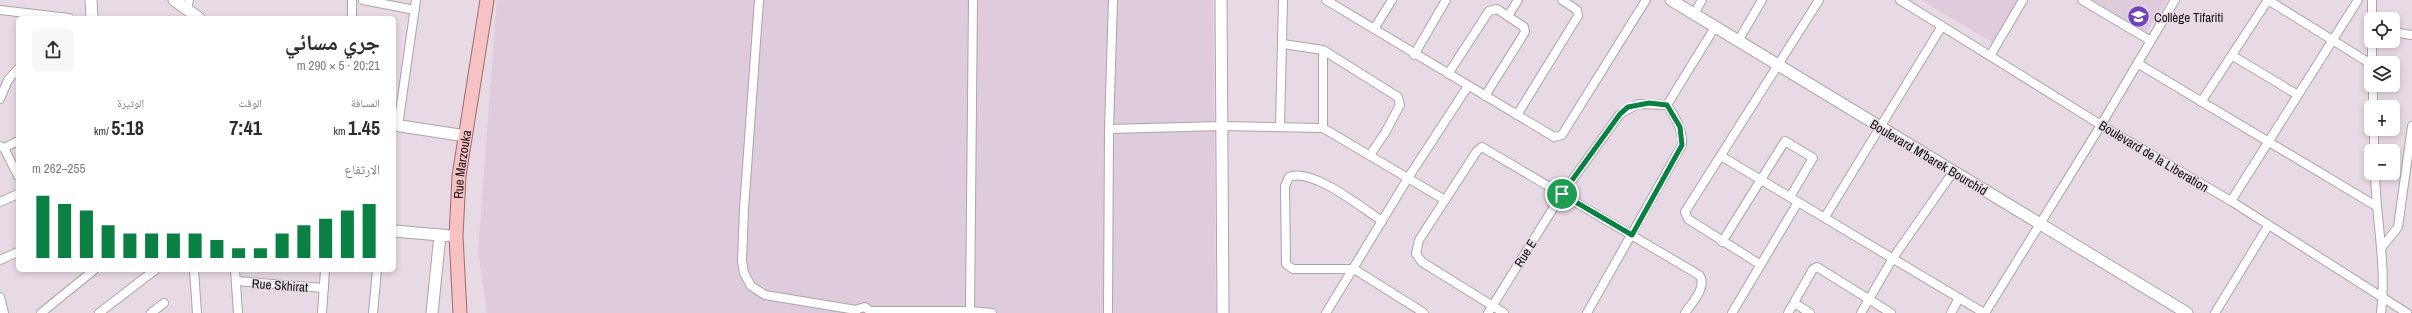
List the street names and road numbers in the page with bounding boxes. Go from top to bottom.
street label: Boulevard M'barek Bourchid [1867,116,1991,199]
street label: Boulevard de la Liberation [2096,117,2212,196]
street label: Rue Marzouka [450,129,475,199]
street label: Rue E [1510,236,1540,270]
street label: Rue Skhirat [251,275,309,296]

